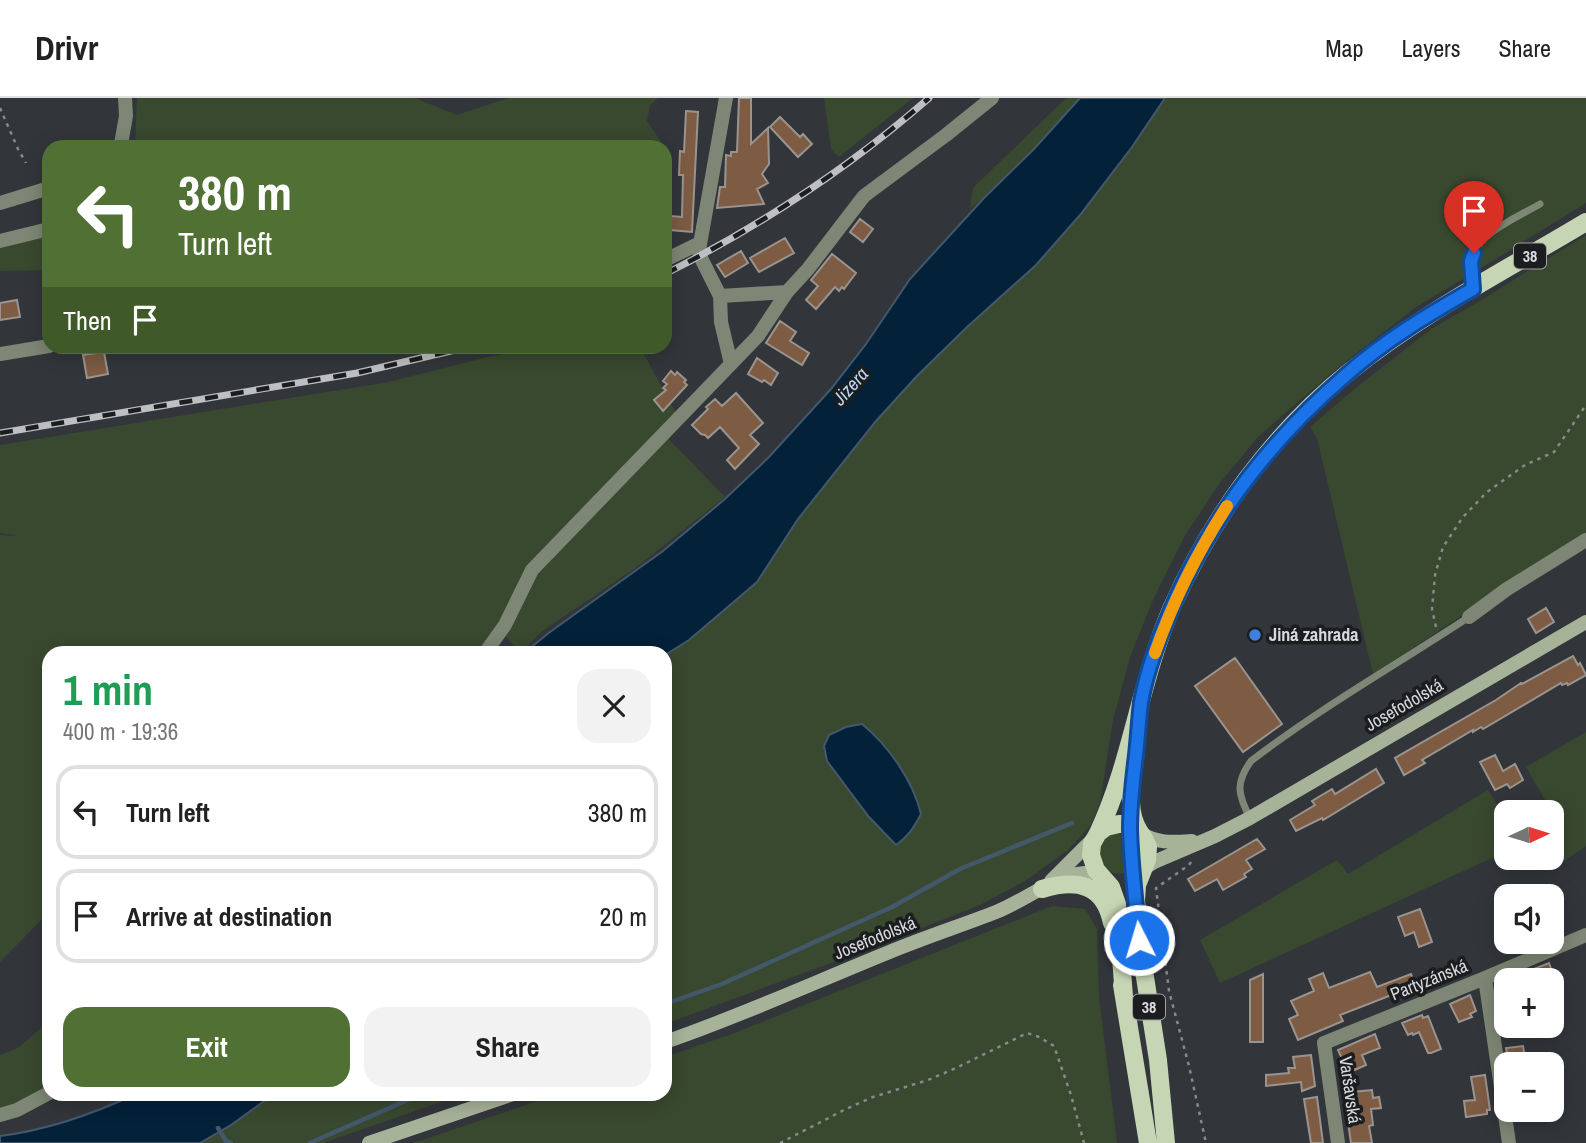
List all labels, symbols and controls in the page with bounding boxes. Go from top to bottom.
text: Drivr [35,26,98,70]
text: Map [1325,32,1363,64]
text: Layers [1401,32,1460,64]
text: Share [1498,32,1551,64]
text: 380 m [178,159,292,225]
icon: left [63,168,154,259]
pin [1444,181,1504,253]
icon: arrive [1455,192,1493,230]
text: Turn left [178,222,272,265]
road number: 38 [1514,244,1546,268]
icon: arrive [126,301,164,339]
text: Then [63,303,112,338]
water label: Jizera [825,361,874,411]
place label: Jiná zahrada [1269,622,1359,647]
marker: Jiná zahrada [1247,627,1263,643]
text: 1 min [63,662,153,718]
button: close [577,669,651,743]
street label: Josefodolská [1360,672,1447,737]
text: 400 m · 19:36 [63,716,178,747]
icon: left [67,793,105,831]
text: Turn left [126,795,210,830]
text: 380 m [588,795,647,830]
north arrow [1494,800,1564,870]
map controls [1494,800,1564,1122]
button: sound [1494,884,1564,954]
icon: arrive [67,897,105,935]
text: Arrive at destination [126,899,332,934]
text: 20 m [600,899,647,934]
position arrow [1102,903,1176,977]
street label: Josefodolská [830,910,919,965]
street label: Partyzánská [1386,953,1471,1006]
button: + [1494,968,1564,1038]
road number: 38 [1133,995,1165,1020]
button: Exit [63,1007,350,1087]
button: Share [364,1007,651,1087]
button: − [1494,1052,1564,1122]
street label: Varšavská [1333,1055,1368,1125]

